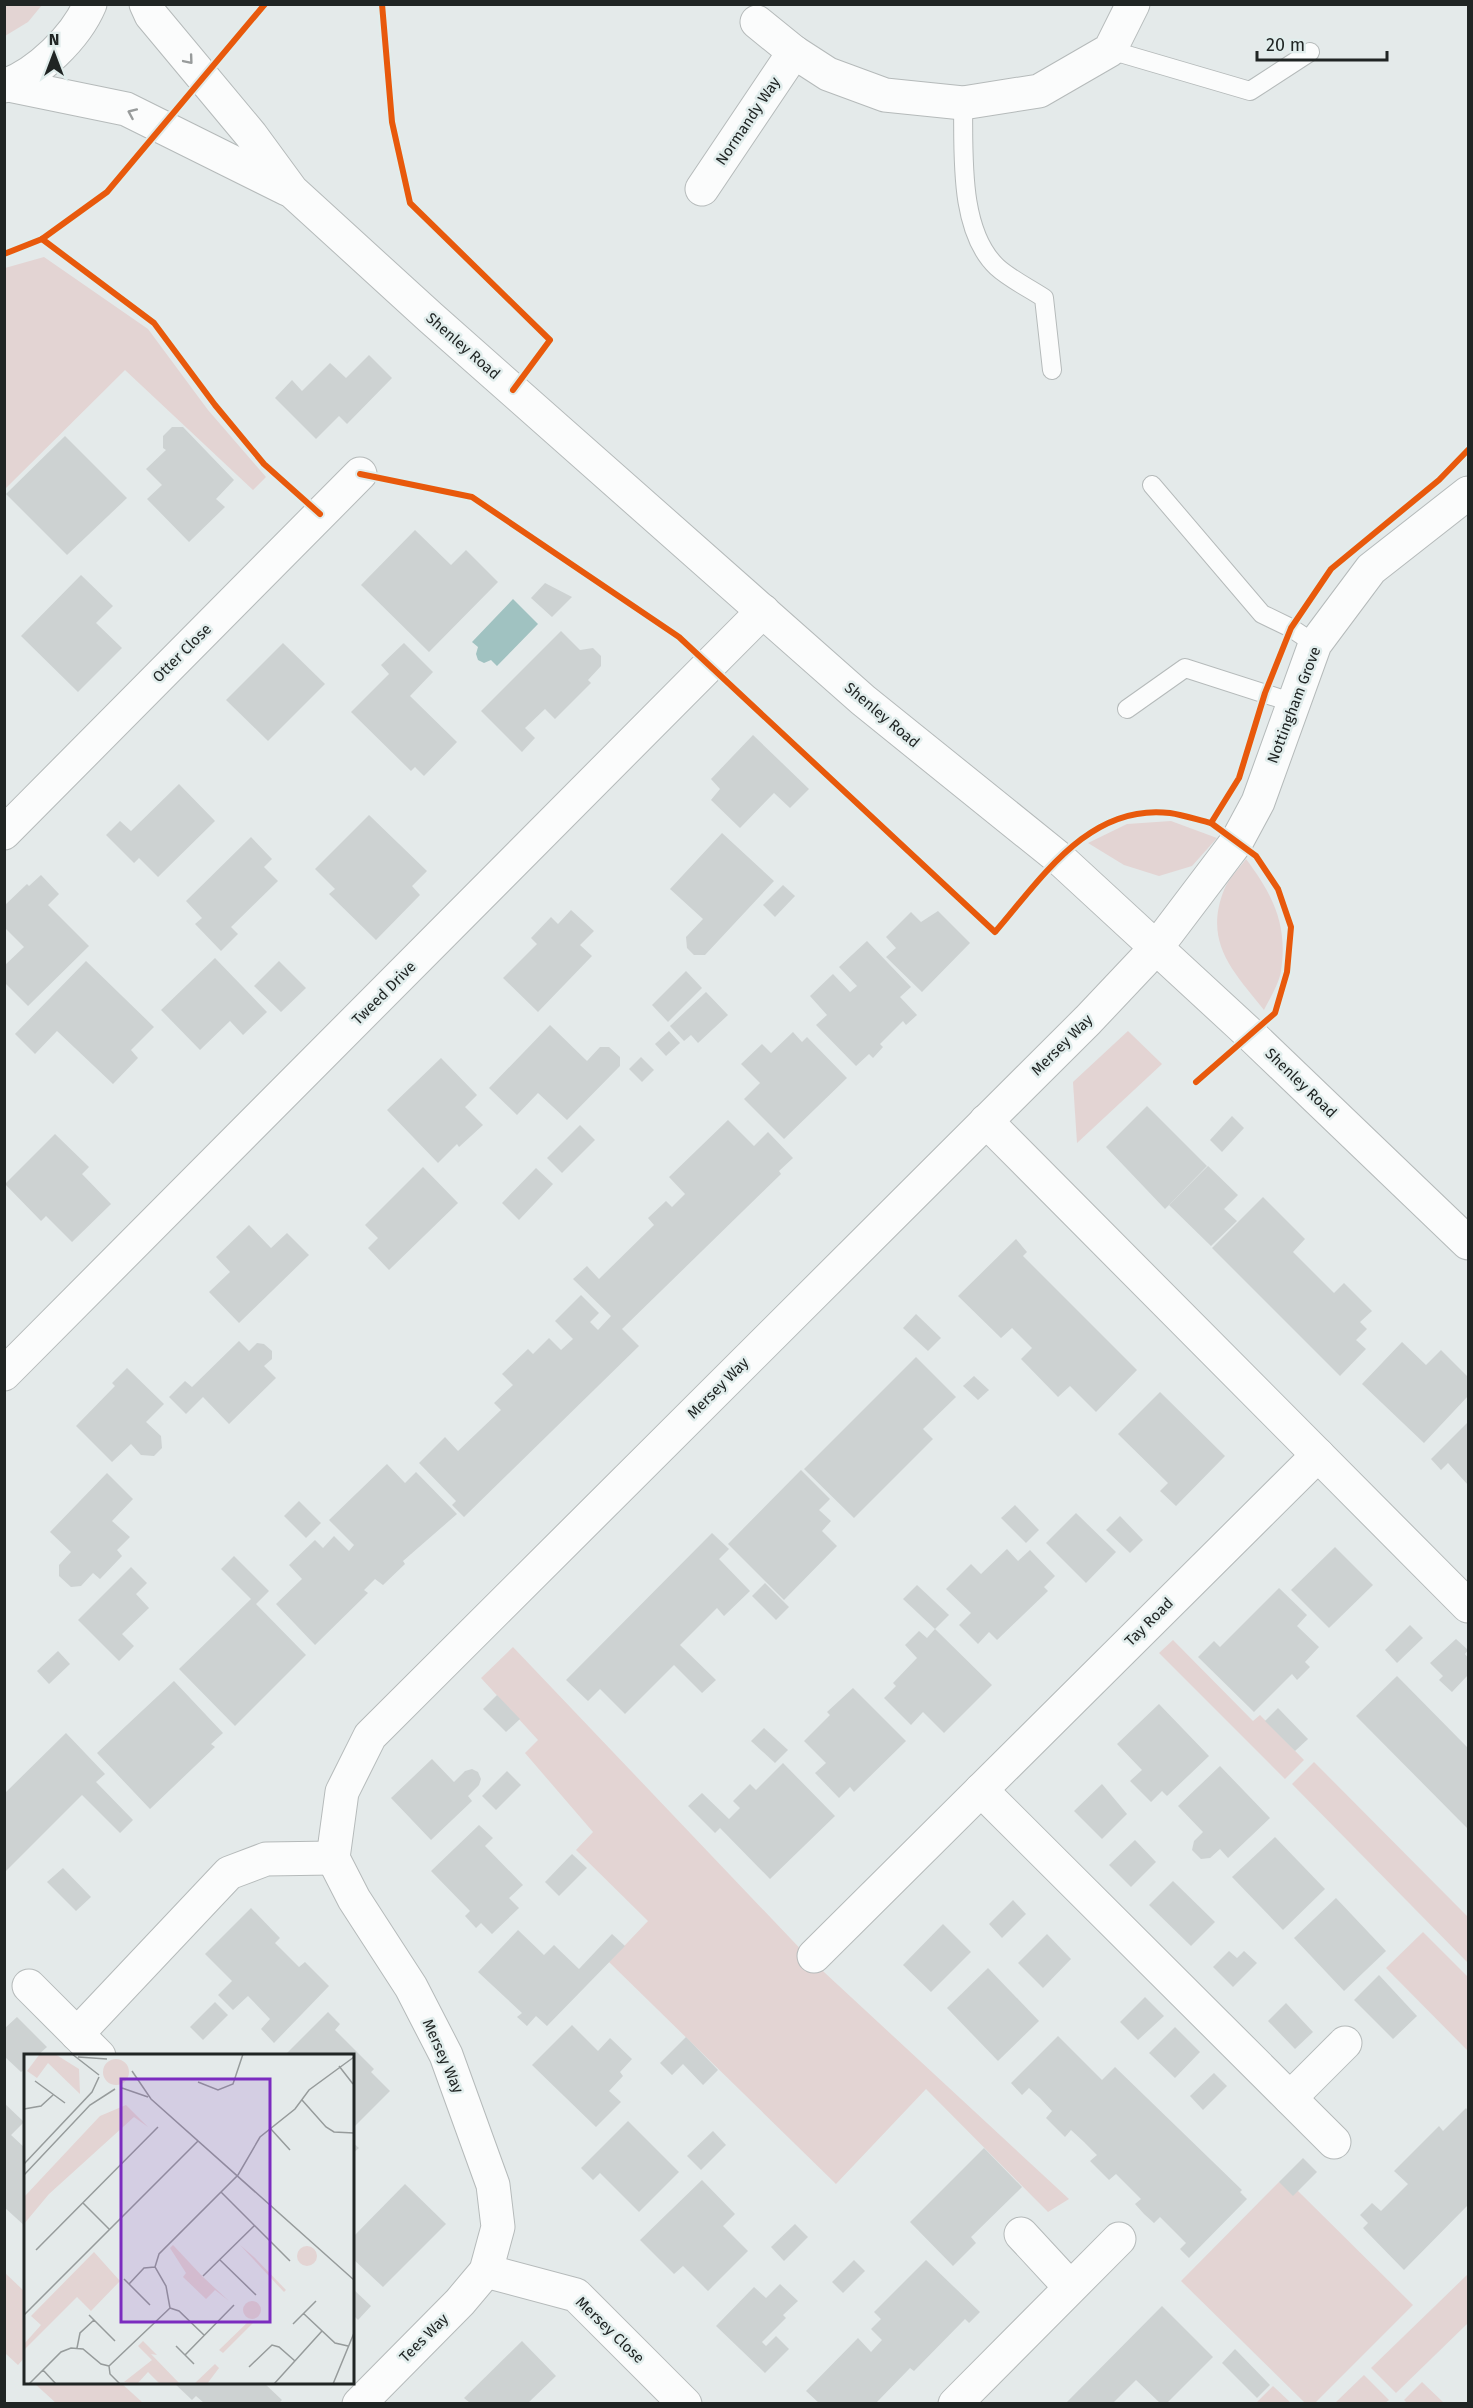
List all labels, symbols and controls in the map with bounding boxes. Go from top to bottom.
north arrow [24,24,84,84]
scale bar [1257,24,1388,62]
text: N [49,30,59,49]
text: 20 m [1266,34,1305,56]
one-way arrow [181,53,192,64]
street label: Normandy Way [712,73,784,168]
one-way arrow [127,108,138,120]
street label: Shenley Road [422,309,504,383]
street label: Otter Close [149,620,215,686]
street label: Nottingham Grove [1263,644,1325,766]
street label: Shenley Road [841,678,923,752]
street label: Tweed Drive [348,957,420,1029]
street label: Mersey Way [1028,1010,1097,1079]
street label: Shenley Road [1262,1044,1340,1122]
street label: Mersey Way [684,1353,753,1422]
street label: Tay Road [1121,1594,1177,1650]
street label: Mersey Way [419,2016,468,2096]
inset map [24,2054,354,2384]
street label: Mersey Close [572,2293,648,2367]
street label: Tees Way [396,2309,453,2366]

